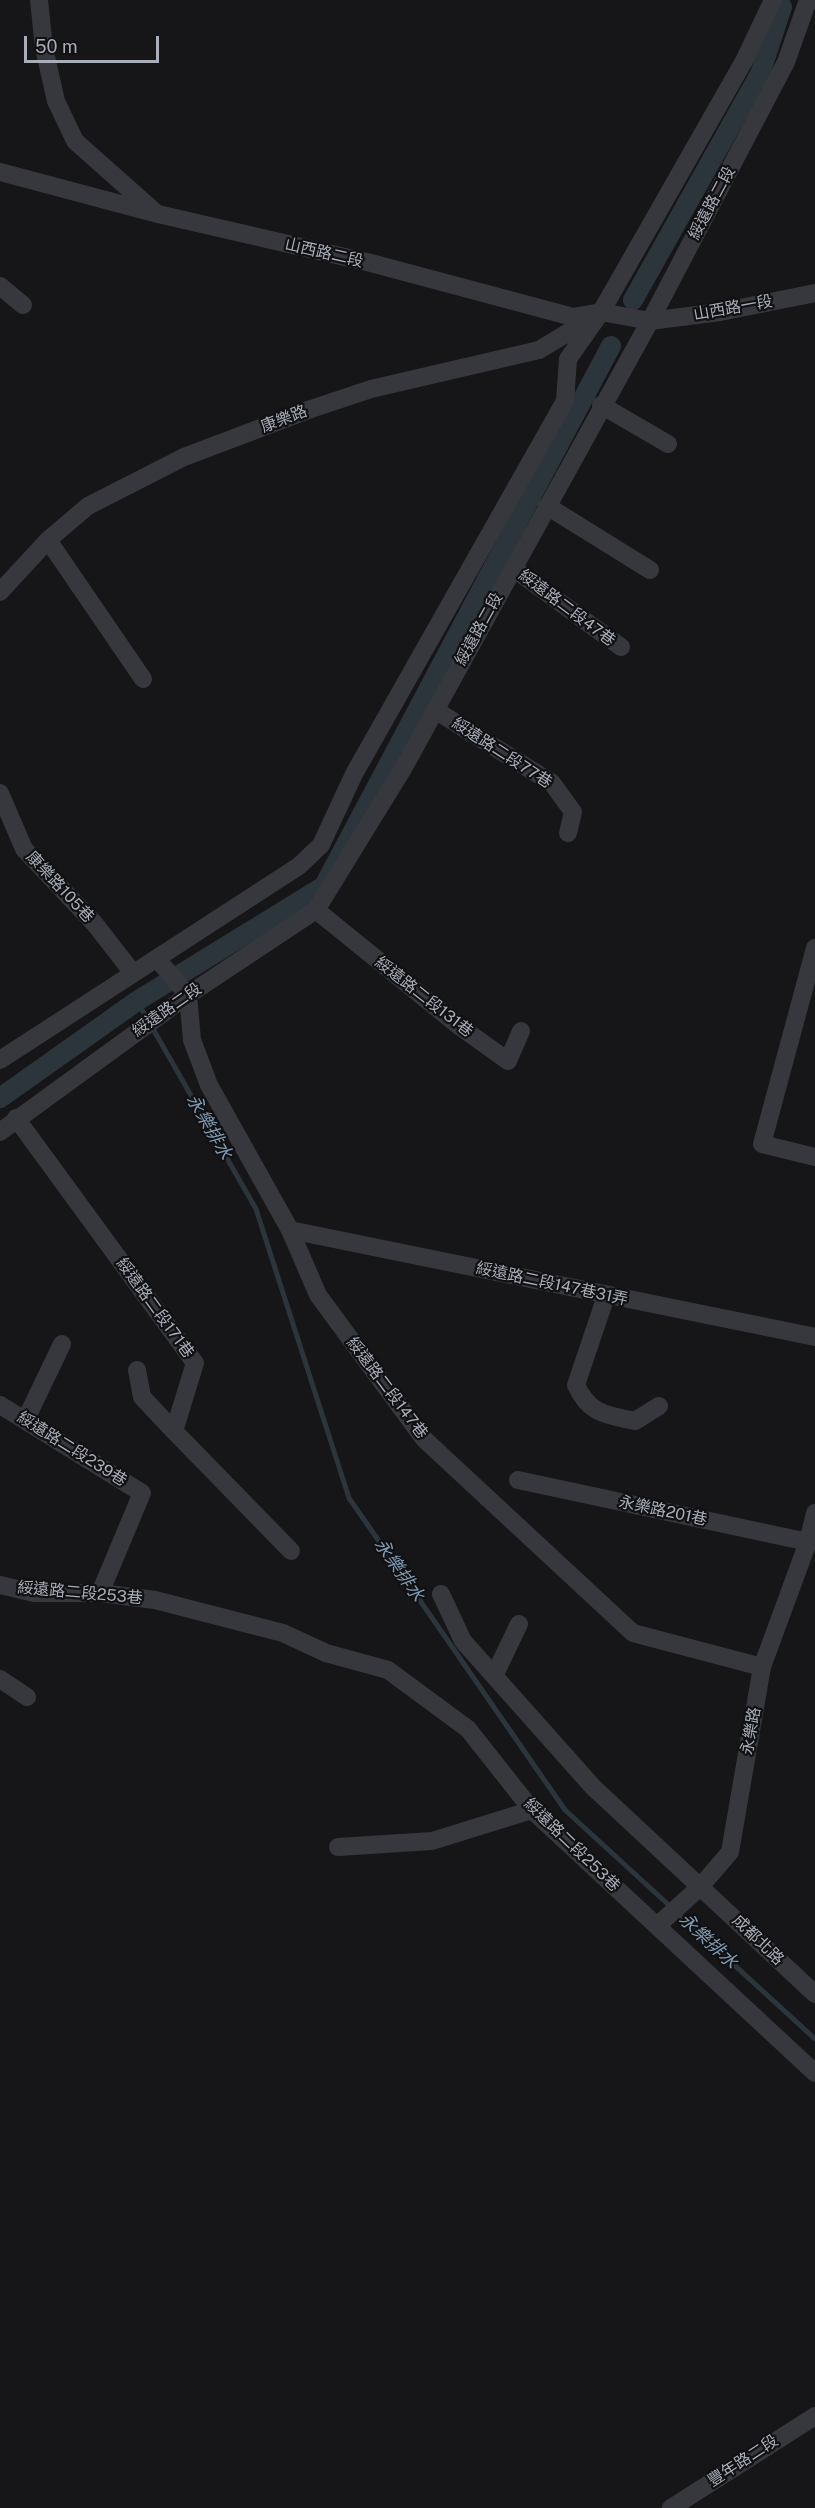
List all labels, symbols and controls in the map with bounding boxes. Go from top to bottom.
scale bar [27,24,162,62]
text: 50 m [35,36,78,57]
street label: 綏遠路二段 [685,163,739,243]
street label: 山西路二段 [283,235,365,271]
street label: 山西路一段 [692,292,774,324]
street label: 康樂路 [258,401,310,437]
street label: 綏遠路二段47巷 [515,566,619,650]
street label: 綏遠路二段 [451,589,507,669]
street label: 綏遠路二段77巷 [448,714,556,792]
street label: 康樂路105巷 [22,847,98,927]
street label: 綏遠路二段131巷 [371,953,477,1041]
street label: 綏遠路二段 [129,979,205,1041]
water label: 永樂排水 [182,1090,236,1164]
street label: 綏遠路二段171巷 [112,1254,198,1362]
street label: 綏遠路二段147巷31弄 [474,1259,630,1309]
street label: 綏遠路二段147巷 [343,1333,431,1443]
street label: 綏遠路二段239巷 [14,1408,130,1490]
street label: 永樂路201巷 [617,1492,709,1530]
water label: 永樂排水 [370,1534,428,1606]
street label: 綏遠路二段253巷 [16,1578,144,1608]
street label: 永樂路 [737,1706,765,1756]
street label: 綏遠路二段253巷 [520,1794,624,1896]
water label: 永樂排水 [674,1909,742,1973]
street label: 成都北路 [728,1911,788,1969]
street label: 豐年路二段 [704,2431,782,2491]

